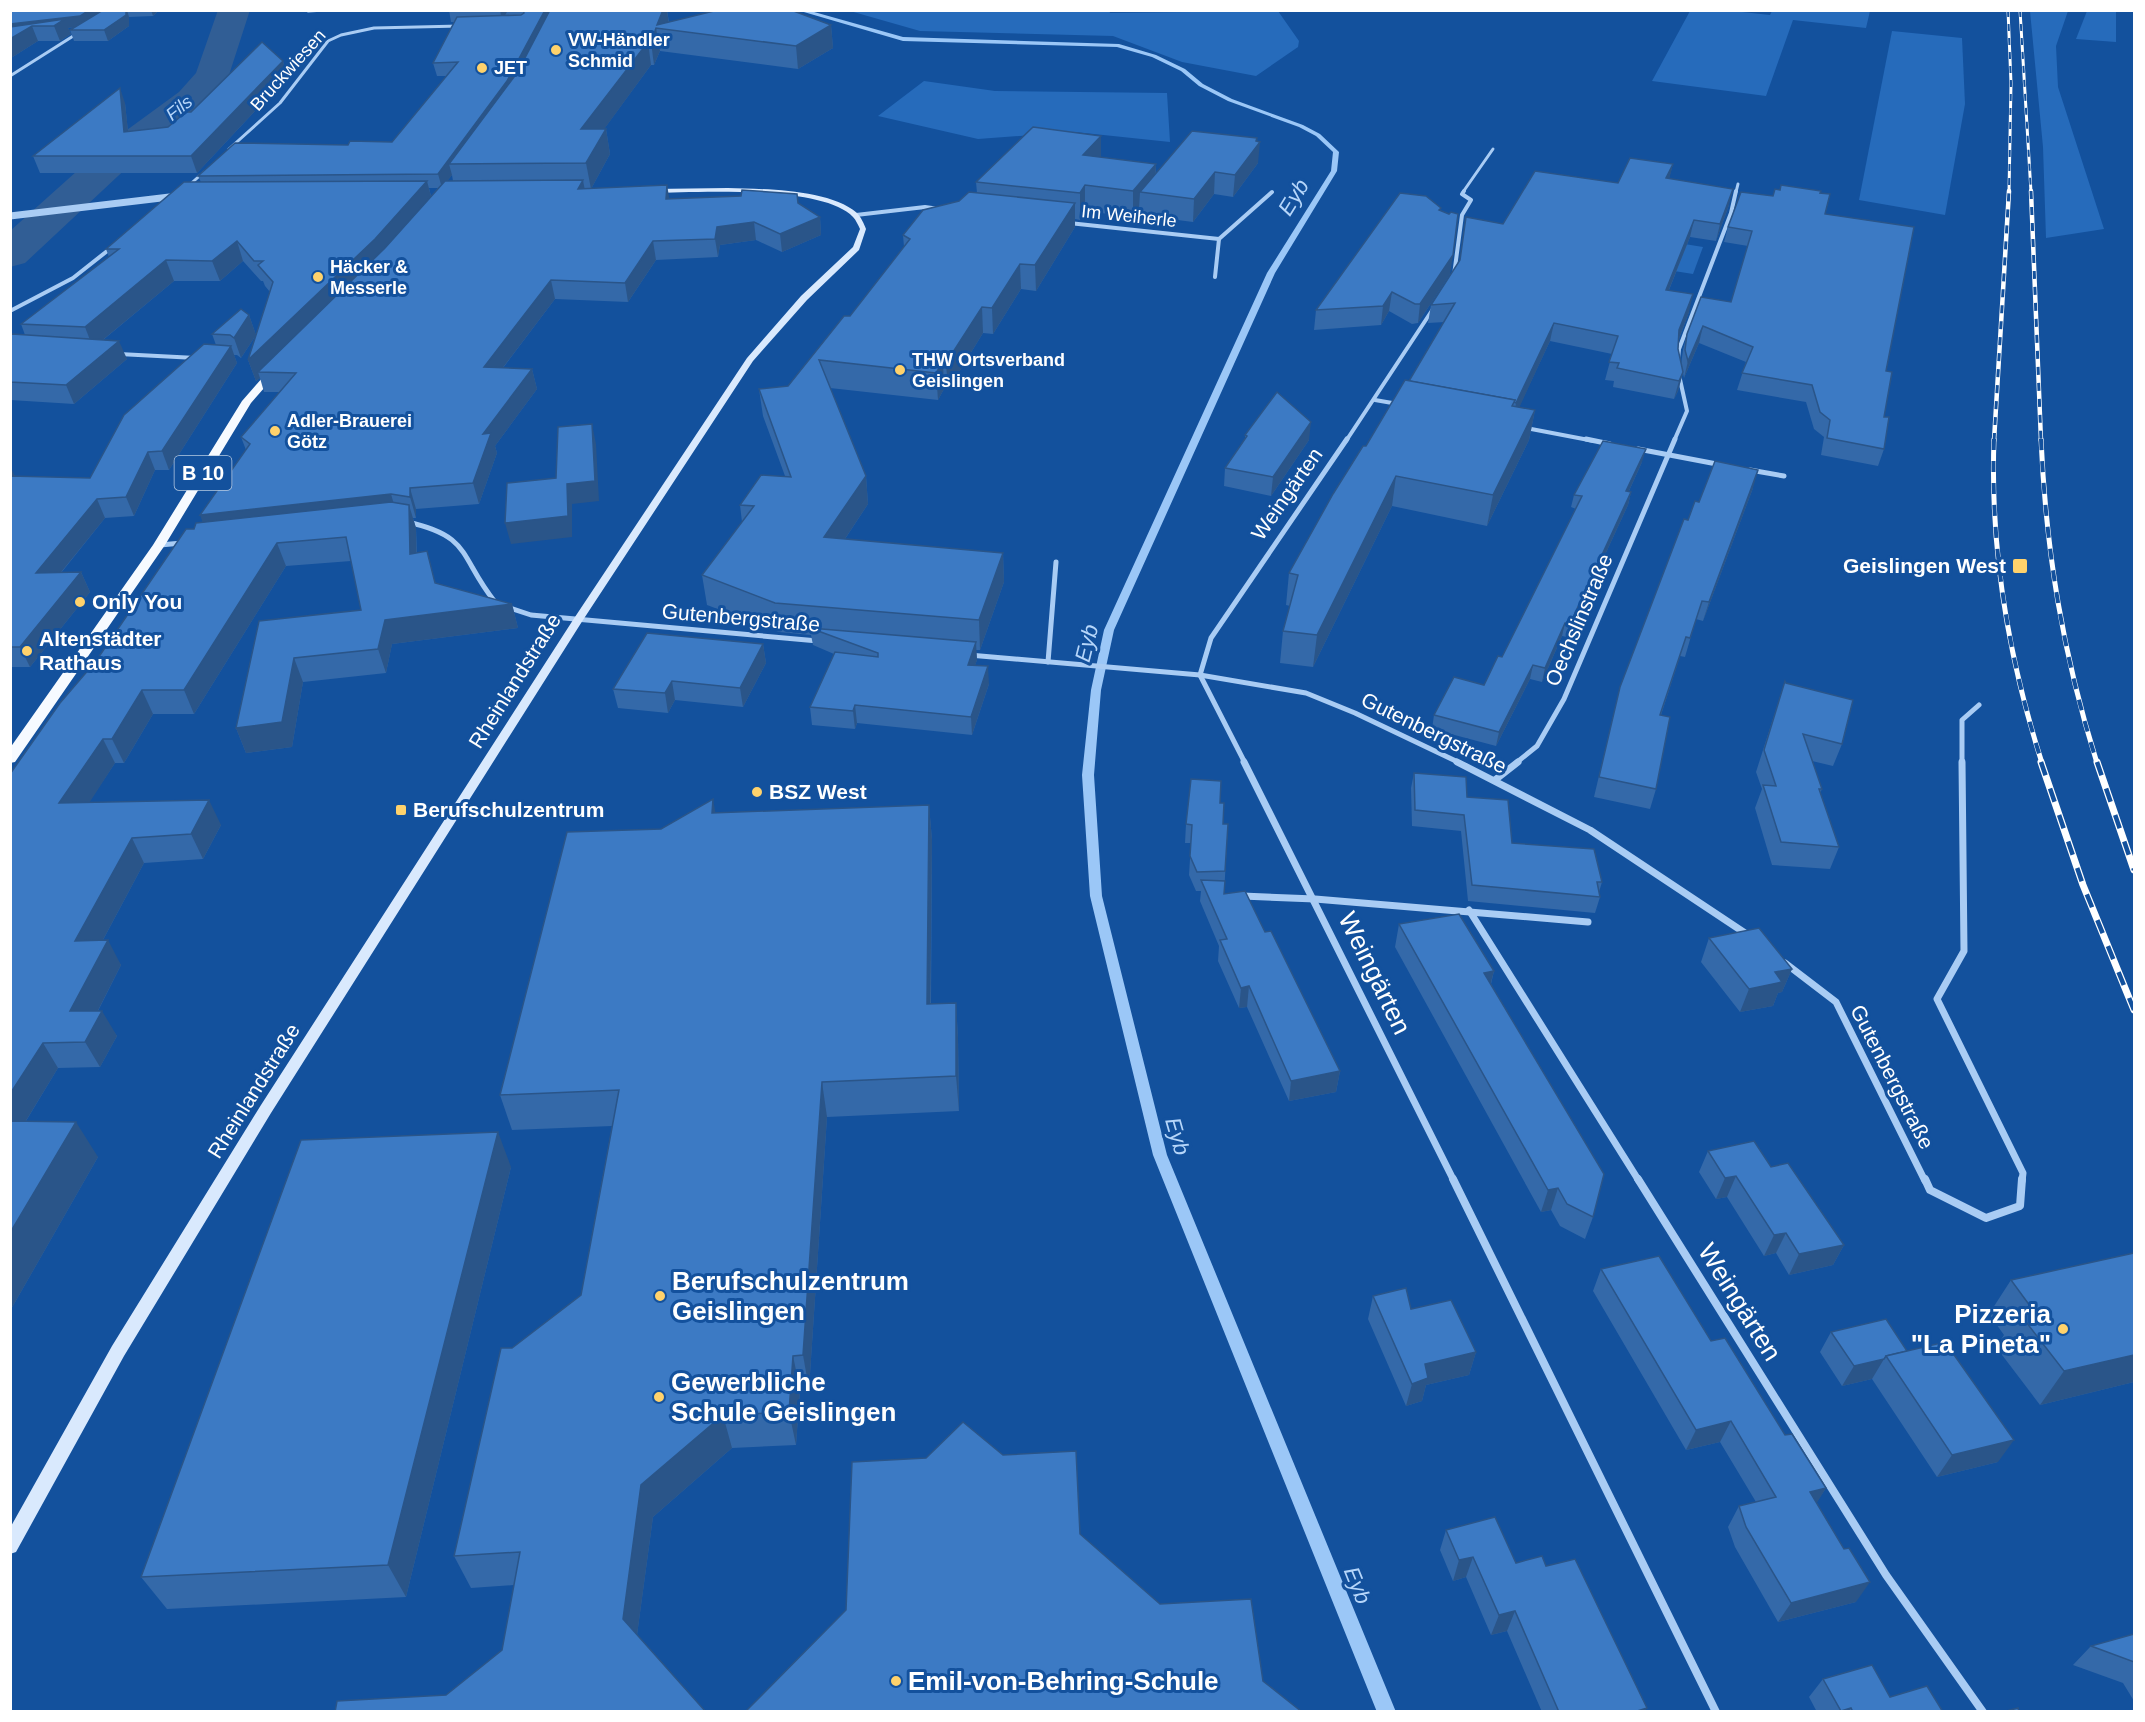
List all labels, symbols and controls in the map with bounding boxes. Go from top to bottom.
street label: Bruckwiesen [246,25,330,115]
place label: VW-Händler Schmid [568,30,670,71]
marker: VW-Händler Schmid [549,43,563,57]
place label: JET [494,58,527,78]
marker: JET [475,61,489,75]
water label: Fils [162,91,196,125]
water label: Eyb [1273,175,1314,220]
street label: Im Weiherle [1080,201,1178,231]
place label: Häcker & Messerle [330,257,408,298]
marker: Häcker & Messerle [311,270,325,284]
place label: THW Ortsverband Geislingen [912,350,1065,391]
marker: THW Ortsverband Geislingen [893,363,907,377]
place label: Adler-Brauerei Götz [287,411,412,452]
marker: Adler-Brauerei Götz [268,424,282,438]
street label: Weingärten [1246,443,1327,544]
road number: B 10 [174,456,232,490]
street label: Oechslinstraße [1540,550,1617,689]
place label: Geislingen West [1843,554,2006,577]
marker: Geislingen West [2011,557,2029,575]
place label: Only You [92,590,182,613]
marker: Only You [73,595,87,609]
street label: Gutenbergstraße [661,599,821,636]
street label: Rheinlandstraße [464,609,565,752]
water label: Eyb [1070,622,1103,665]
place label: Altenstädter Rathaus [39,627,162,674]
marker: Altenstädter Rathaus [20,644,34,658]
street label: Gutenbergstraße [1358,687,1511,778]
place label: BSZ West [769,780,867,803]
marker: BSZ West [750,785,764,799]
place label: Berufschulzentrum [413,798,604,821]
marker: Berufschulzentrum [394,803,408,817]
street label: Weingärten [1332,907,1418,1039]
street label: Gutenbergstraße [1846,1001,1939,1153]
street label: Rheinlandstraße [203,1019,304,1162]
water label: Eyb [1160,1114,1195,1158]
street label: Weingärten [1692,1238,1788,1366]
place label: Berufschulzentrum Geislingen [672,1266,909,1326]
marker: Berufschulzentrum Geislingen [653,1289,667,1303]
place label: Pizzeria "La Pineta" [1911,1299,2052,1359]
marker: Pizzeria "La Pineta" [2056,1322,2070,1336]
place label: Gewerbliche Schule Geislingen [671,1367,896,1427]
marker: Gewerbliche Schule Geislingen [652,1390,666,1404]
water label: Eyb [1339,1563,1376,1607]
place label: Emil-von-Behring-Schule [908,1666,1219,1696]
marker: Emil-von-Behring-Schule [889,1674,903,1688]

